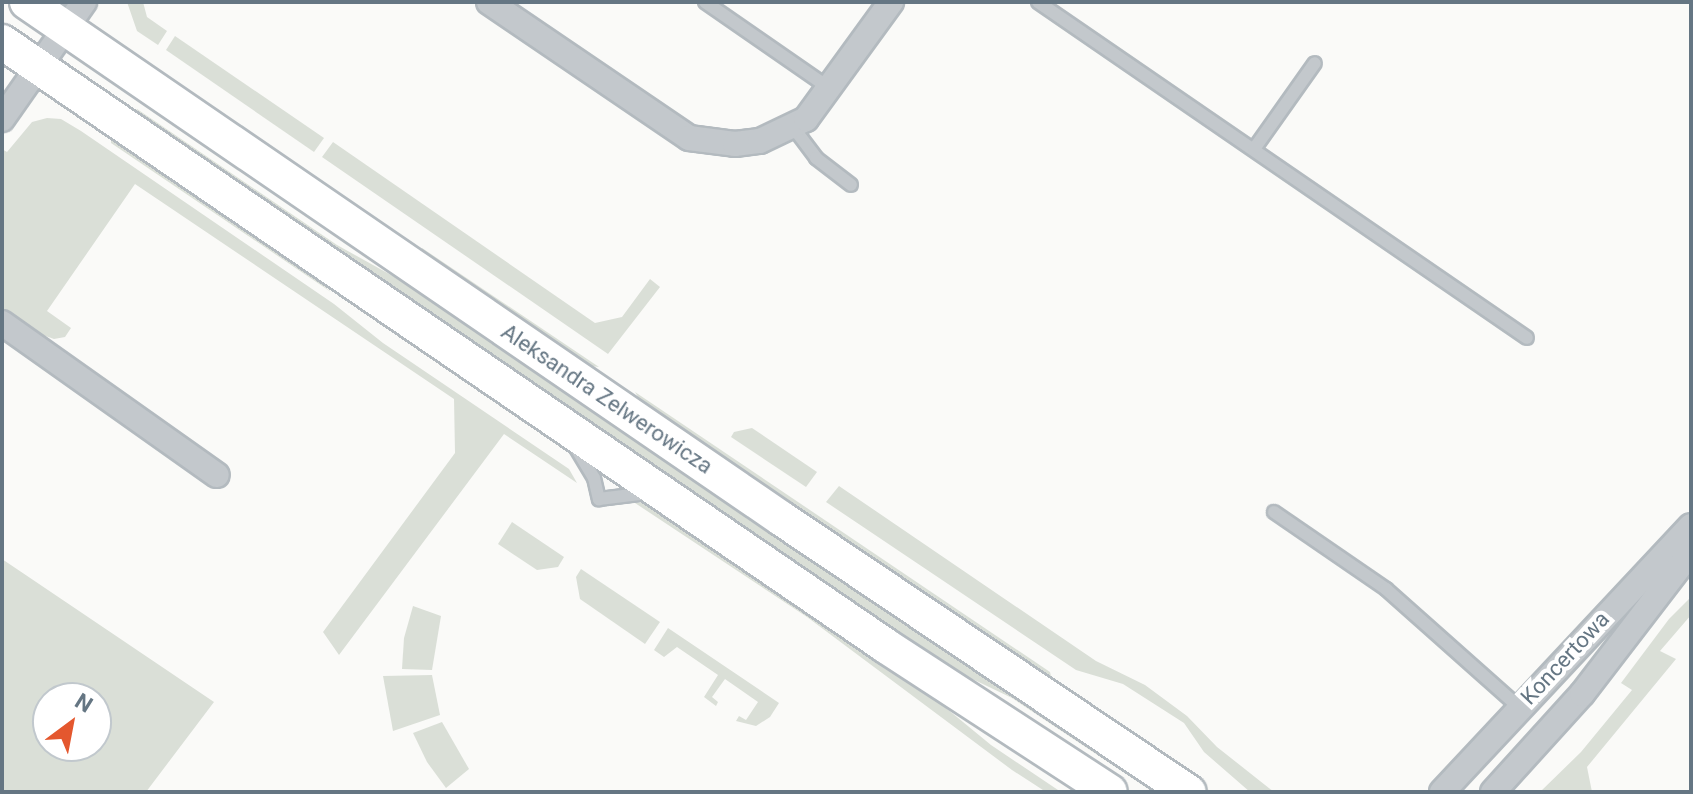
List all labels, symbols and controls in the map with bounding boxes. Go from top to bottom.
street label: Aleksandra Zelwerowicza [496,318,718,480]
street label: Koncertowa [1515,606,1615,710]
north arrow [32,682,112,762]
text: N [71,688,97,718]

